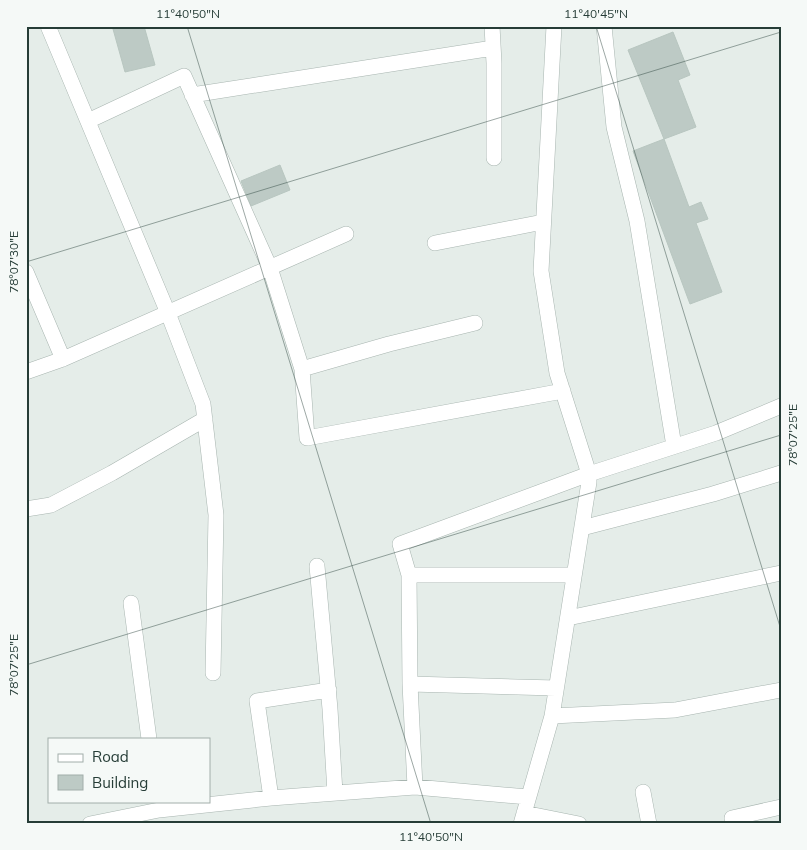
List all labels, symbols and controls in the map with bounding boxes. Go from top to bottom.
text: 11°40'50"N [156,6,220,21]
text: 11°40'45"N [564,6,628,21]
text: 78°07'30"E [6,231,21,293]
text: 78°07'25"E [785,404,800,466]
text: 78°07'25"E [6,634,21,696]
legend [48,738,210,802]
text: Road [92,747,129,766]
text: Building [92,773,148,792]
text: 11°40'50"N [399,829,463,844]

